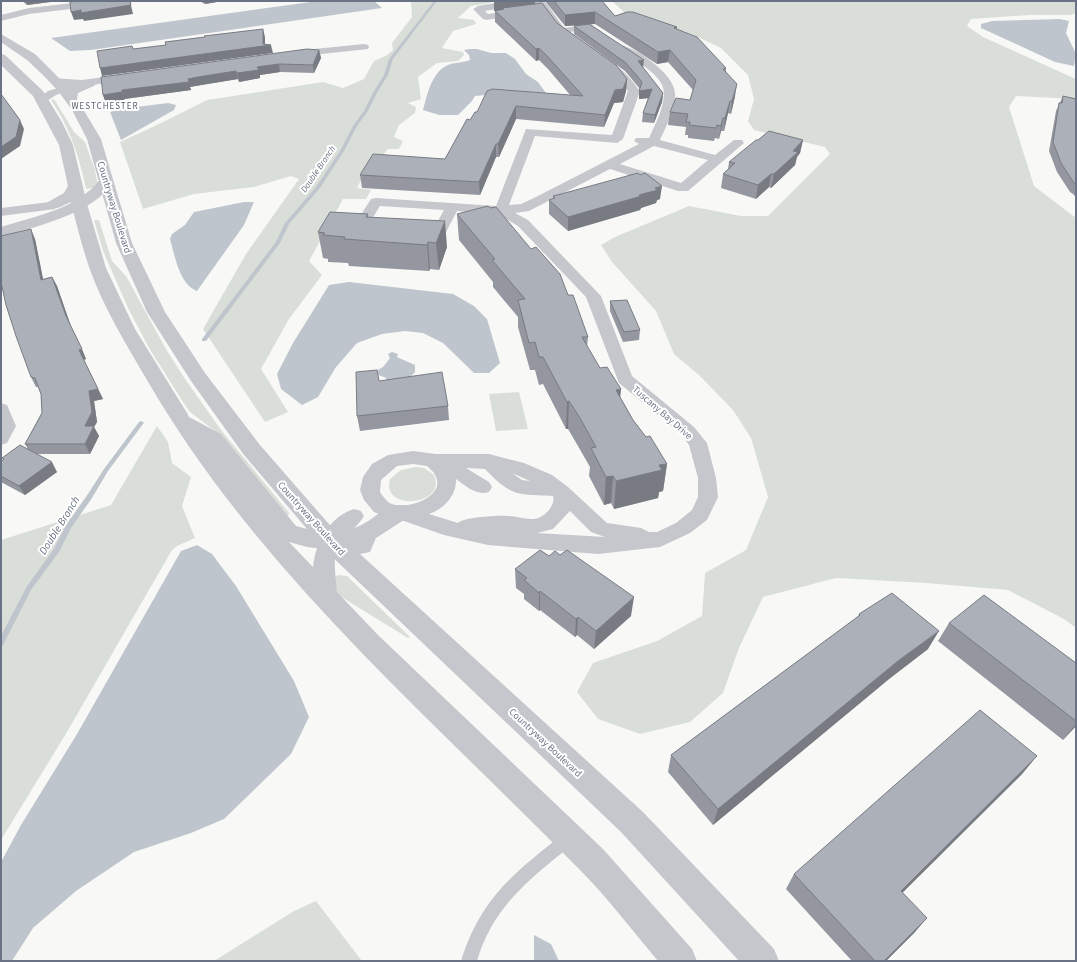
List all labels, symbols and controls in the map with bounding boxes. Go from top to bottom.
district label: WESTCHESTER [71,100,139,113]
water label: Double Branch [298,143,339,195]
street label: Countryway Boulevard [93,160,135,255]
street label: Tuscany Bay Drive [629,383,695,443]
street label: Countryway Boulevard [274,479,348,559]
water label: Double Branch [36,493,83,557]
street label: Countryway Boulevard [506,705,585,780]

